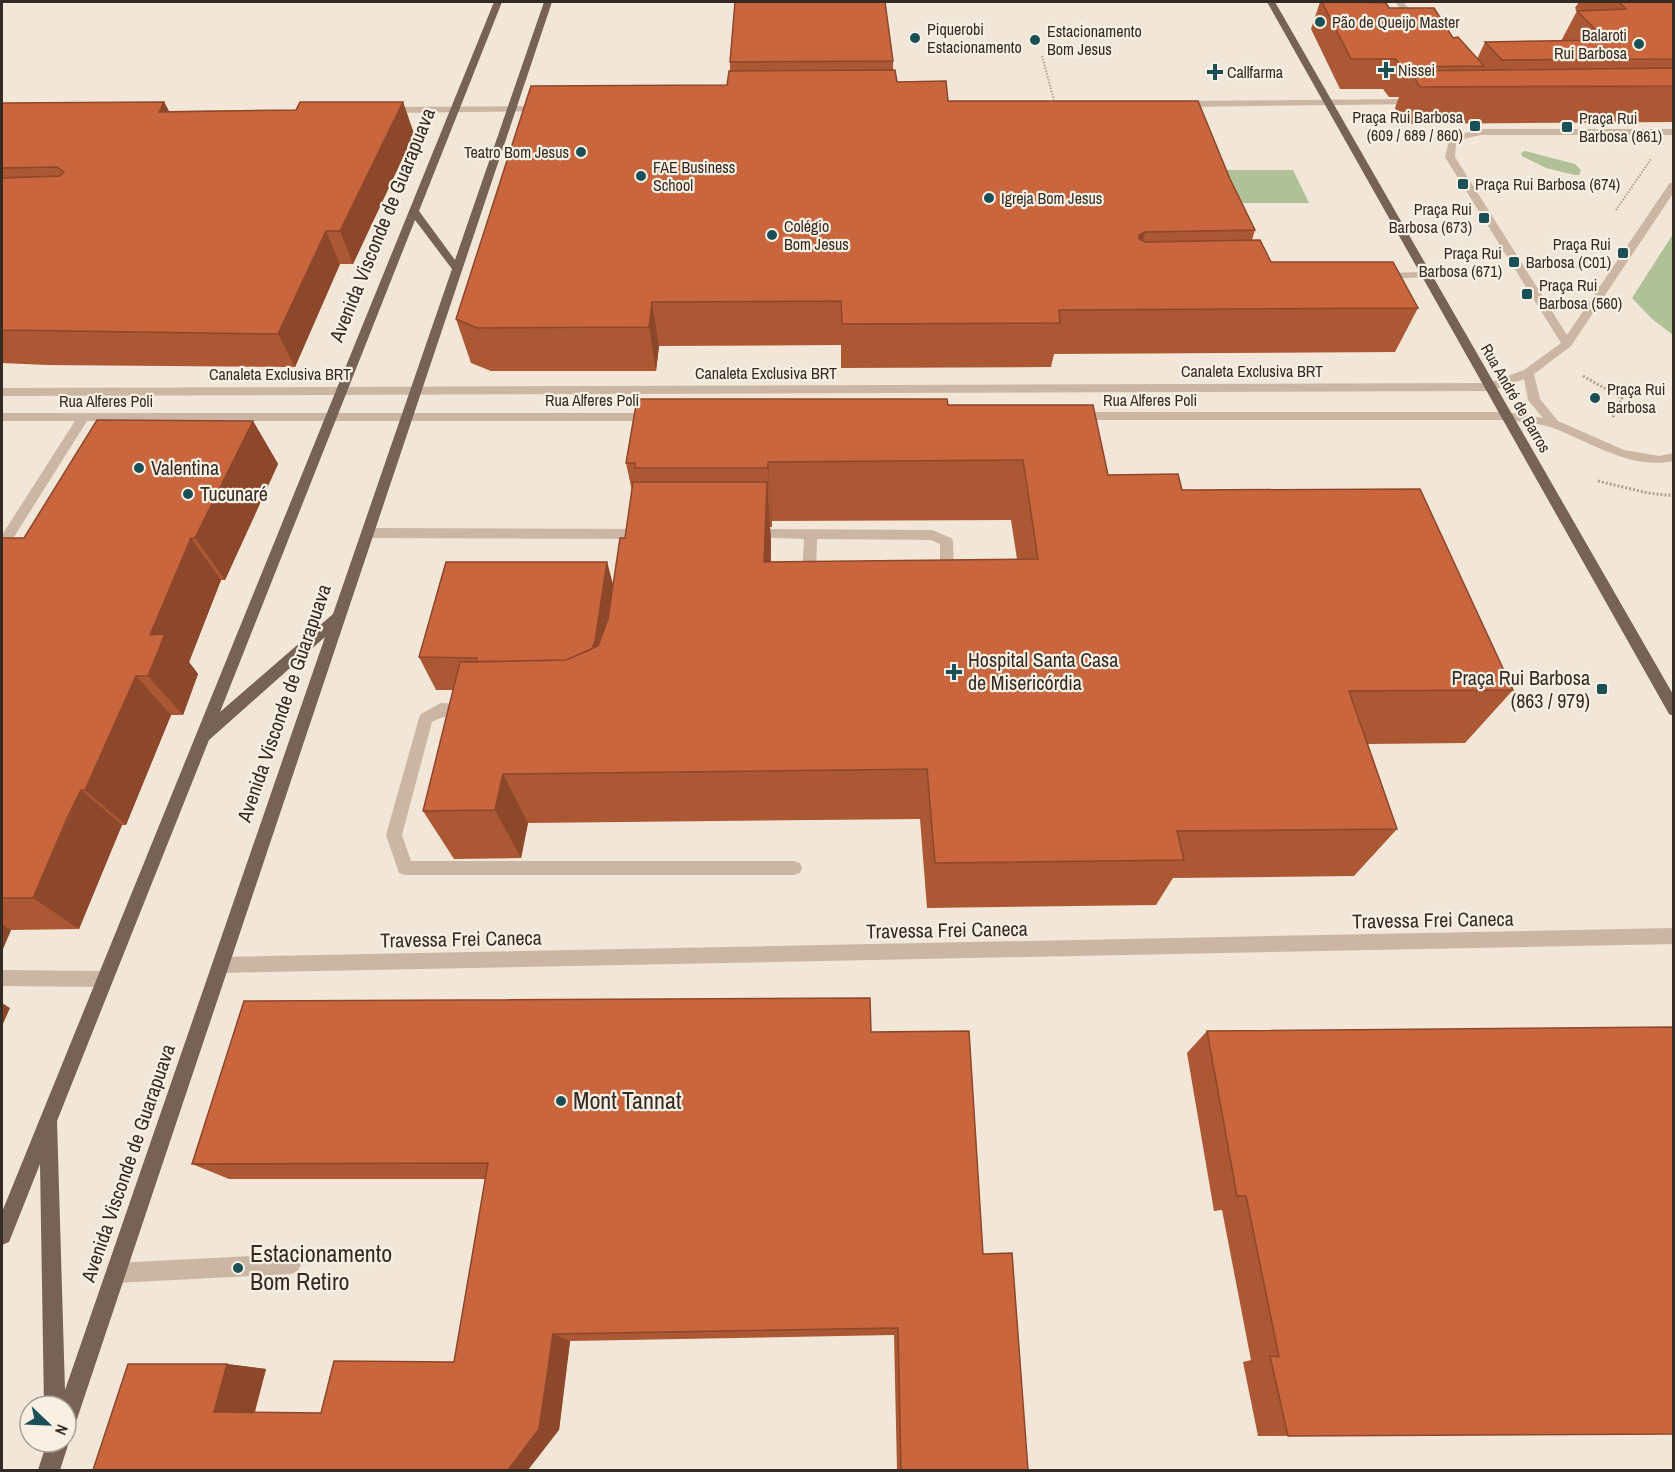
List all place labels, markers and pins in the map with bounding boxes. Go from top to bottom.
place label: Pão de Queijo Master [1332,11,1460,33]
marker: Pão de Queijo Master [1313,15,1327,29]
place label: Piquerobi Estacionamento [927,18,1022,58]
place label: Estacionamento Bom Jesus [1047,20,1142,60]
place label: Balaroti Rui Barbosa [1554,24,1628,64]
marker: Piquerobi Estacionamento [908,31,922,45]
marker: Estacionamento Bom Jesus [1028,33,1042,47]
marker: Balaroti Rui Barbosa [1632,37,1646,51]
place label: Nissei [1398,59,1435,81]
place label: Callfarma [1227,61,1284,83]
marker: Nissei [1379,63,1393,77]
marker: Callfarma [1208,65,1222,79]
place label: Praça Rui Barbosa (609 / 689 / 860) [1352,106,1464,146]
place label: Praça Rui Barbosa (861) [1579,107,1662,147]
marker: Praça Rui Barbosa (609 / 689 / 860) [1468,119,1482,133]
marker: Praça Rui Barbosa (861) [1560,120,1574,134]
place label: Teatro Bom Jesus [464,141,569,163]
marker: Teatro Bom Jesus [574,145,588,159]
place label: FAE Business School [653,156,735,196]
marker: FAE Business School [634,169,648,183]
place label: Praça Rui Barbosa (674) [1475,173,1620,195]
marker: Praça Rui Barbosa (674) [1456,177,1470,191]
place label: Igreja Bom Jesus [1001,187,1102,209]
marker: Igreja Bom Jesus [982,191,996,205]
place label: Praça Rui Barbosa (673) [1389,198,1472,238]
marker: Praça Rui Barbosa (673) [1477,211,1491,225]
place label: Colégio Bom Jesus [784,215,849,255]
marker: Colégio Bom Jesus [765,228,779,242]
place label: Praça Rui Barbosa (C01) [1526,233,1611,273]
place label: Praça Rui Barbosa (671) [1419,242,1502,282]
marker: Praça Rui Barbosa (C01) [1616,246,1630,260]
marker: Praça Rui Barbosa (671) [1507,255,1521,269]
place label: Praça Rui Barbosa (560) [1539,274,1622,314]
marker: Praça Rui Barbosa (560) [1520,287,1534,301]
place label: Praça Rui Barbosa [1607,378,1665,418]
marker: Praça Rui Barbosa [1588,391,1602,405]
place label: Valentina [151,454,219,481]
marker: Valentina [132,461,146,475]
place label: Tucunaré [200,480,268,507]
marker: Tucunaré [181,487,195,501]
place label: Hospital Santa Casa de Misericórdia [968,646,1118,696]
marker: Hospital Santa Casa de Misericórdia [945,663,963,681]
place label: Praça Rui Barbosa (863 / 979) [1451,664,1590,714]
marker: Praça Rui Barbosa (863 / 979) [1595,682,1609,696]
place label: Mont Tannat [573,1084,682,1116]
marker: Mont Tannat [554,1094,568,1108]
place label: Estacionamento Bom Retiro [250,1237,392,1297]
marker: Estacionamento Bom Retiro [231,1261,245,1275]

